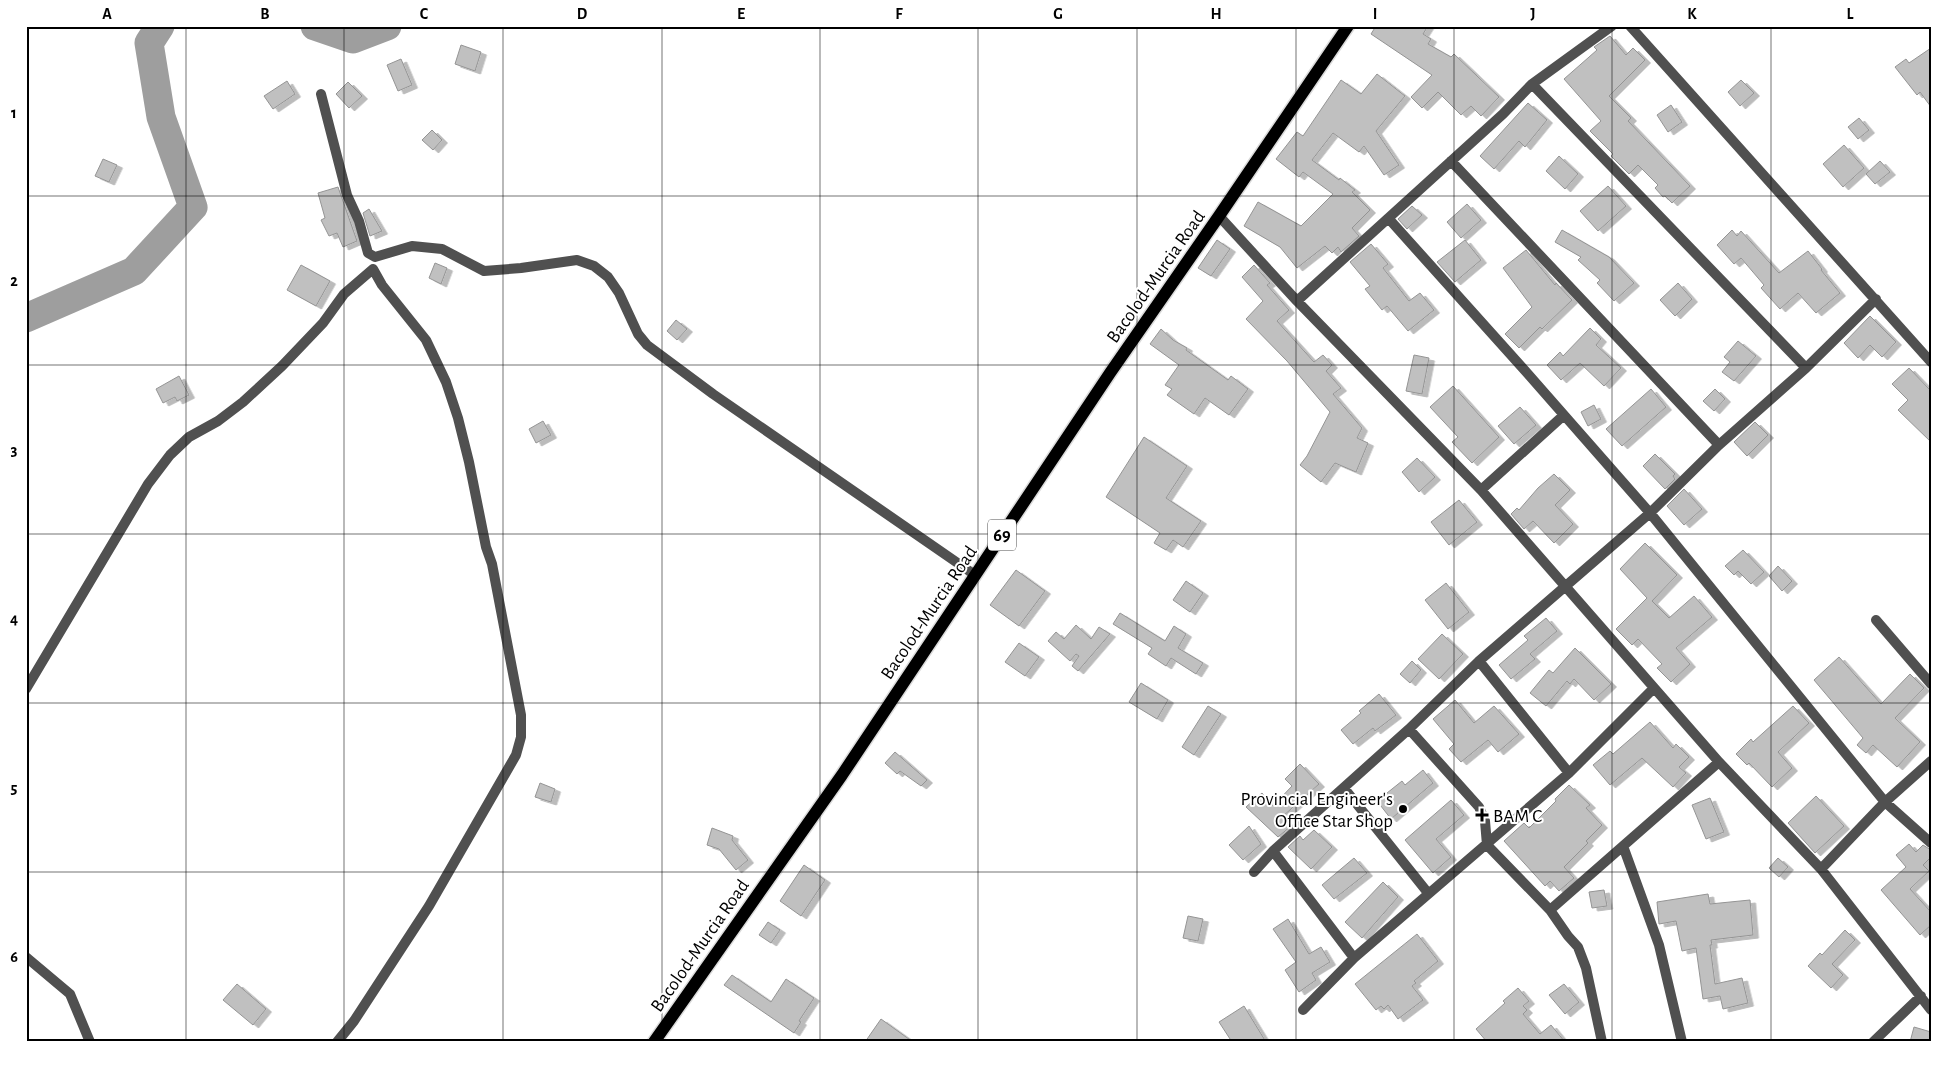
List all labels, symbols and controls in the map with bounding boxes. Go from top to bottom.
text: A [102,6,112,22]
text: B [260,6,270,22]
text: C [420,6,429,22]
text: D [577,6,588,22]
text: E [737,6,745,22]
text: F [895,6,903,22]
text: G [1053,6,1063,22]
text: H [1210,6,1222,22]
text: I [1373,6,1377,22]
text: J [1530,6,1536,22]
text: K [1687,6,1697,22]
text: L [1847,6,1854,22]
text: 1 [11,105,17,121]
street label: Bacolod-Murcia Road [1104,207,1209,346]
text: 2 [10,273,18,289]
text: 3 [11,442,18,458]
road number: 69 [988,520,1016,550]
street label: Bacolod-Murcia Road [878,542,981,683]
text: 4 [10,611,18,627]
text: 5 [11,780,18,796]
place label: Provincial Engineer's Office Star Shop [1241,790,1393,831]
marker: Provincial Engineer's Office Star Shop [1397,803,1409,815]
place label: BAM C [1493,807,1542,826]
marker: BAM C [1475,808,1489,822]
street label: Bacolod-Murcia Road [648,876,753,1015]
text: 6 [10,949,18,965]

